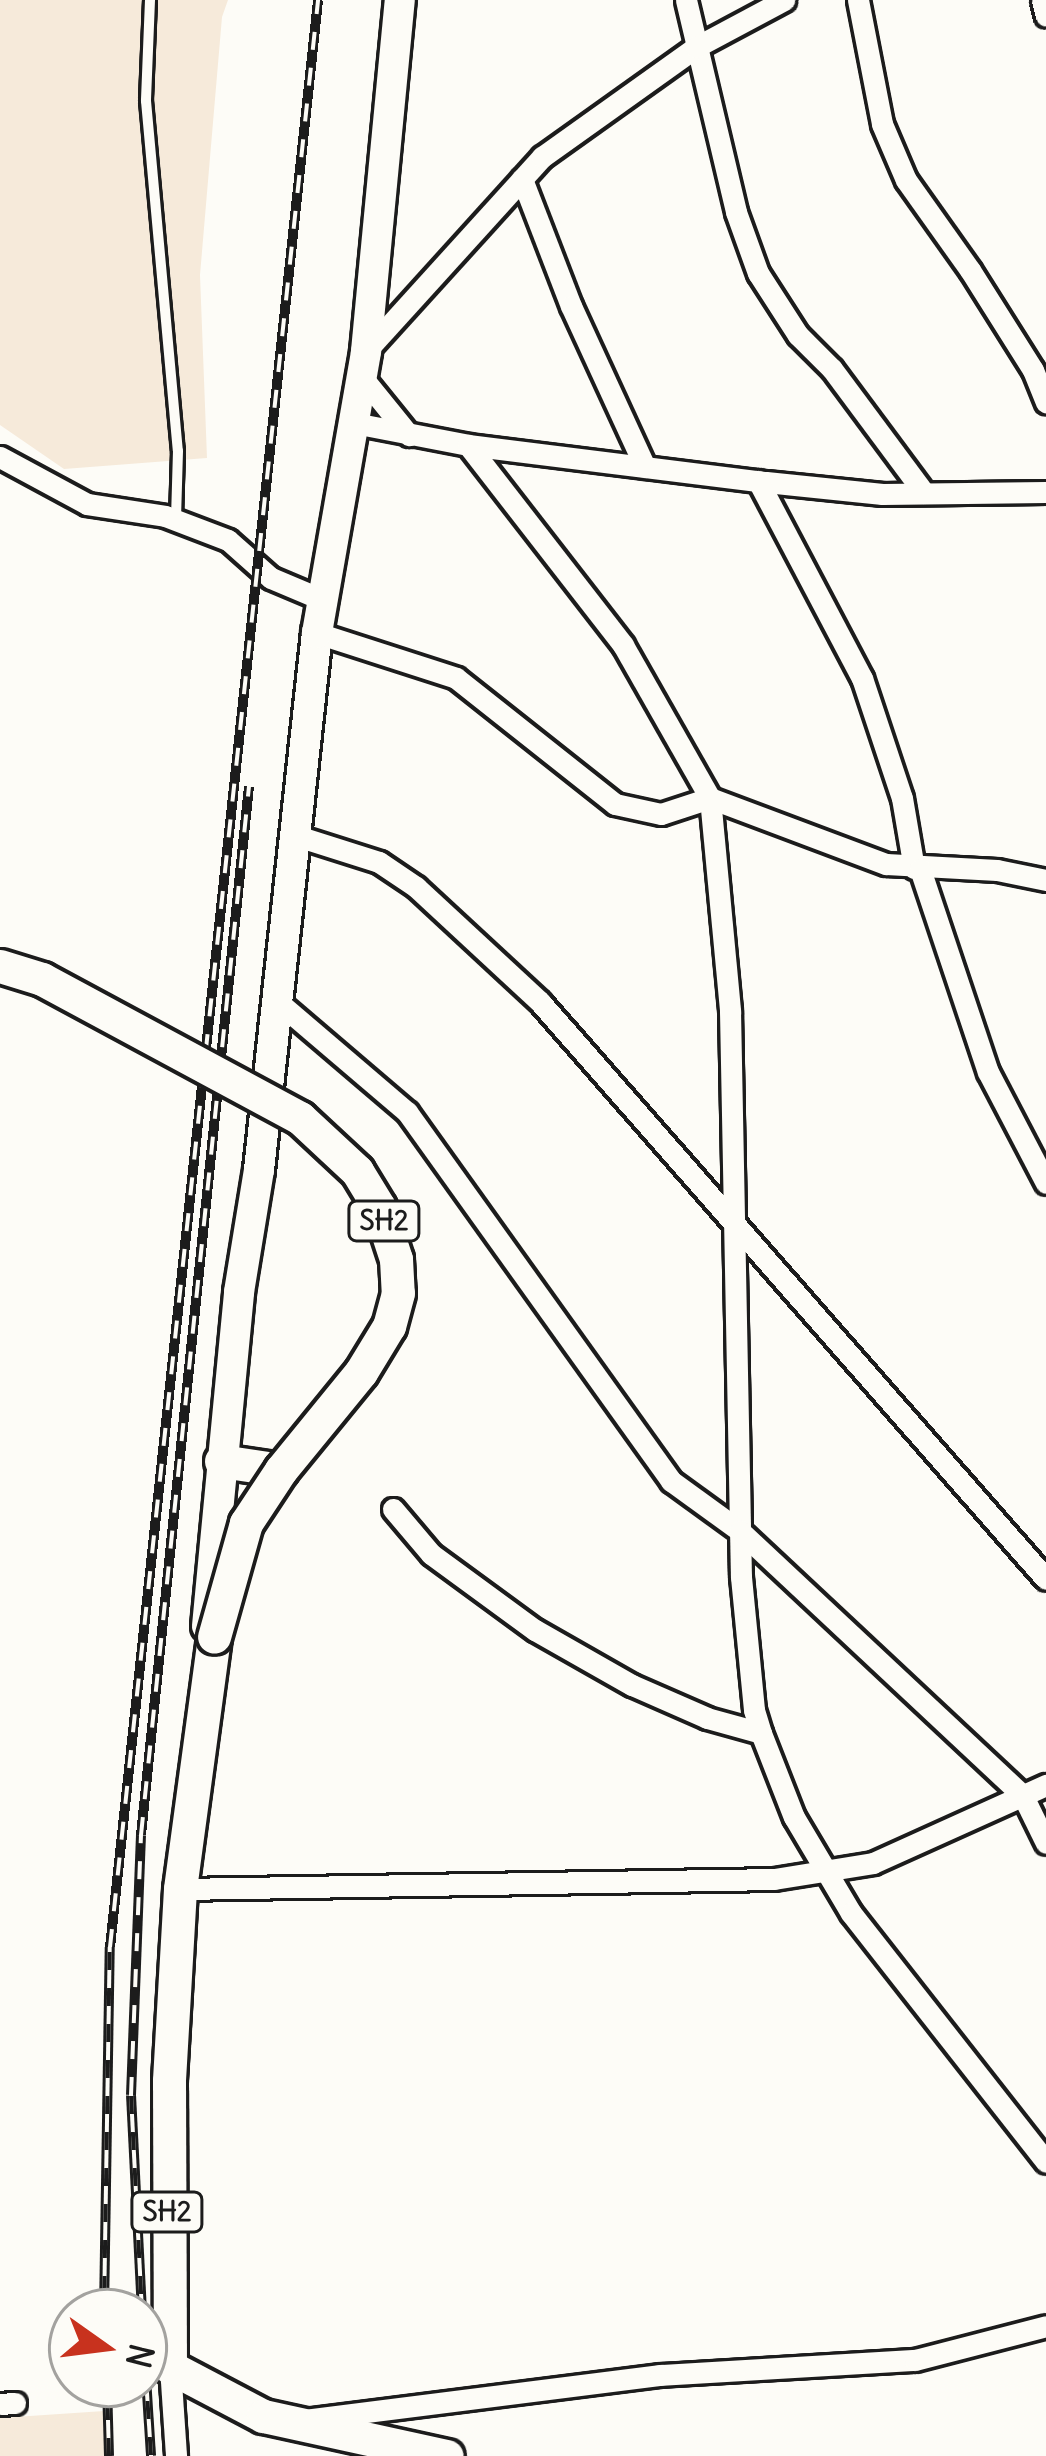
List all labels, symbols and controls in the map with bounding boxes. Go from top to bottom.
road number: SH2 [345,1200,423,1242]
road number: SH2 [128,2191,206,2233]
north arrow [48,2288,168,2408]
text: N [117,2340,163,2372]

